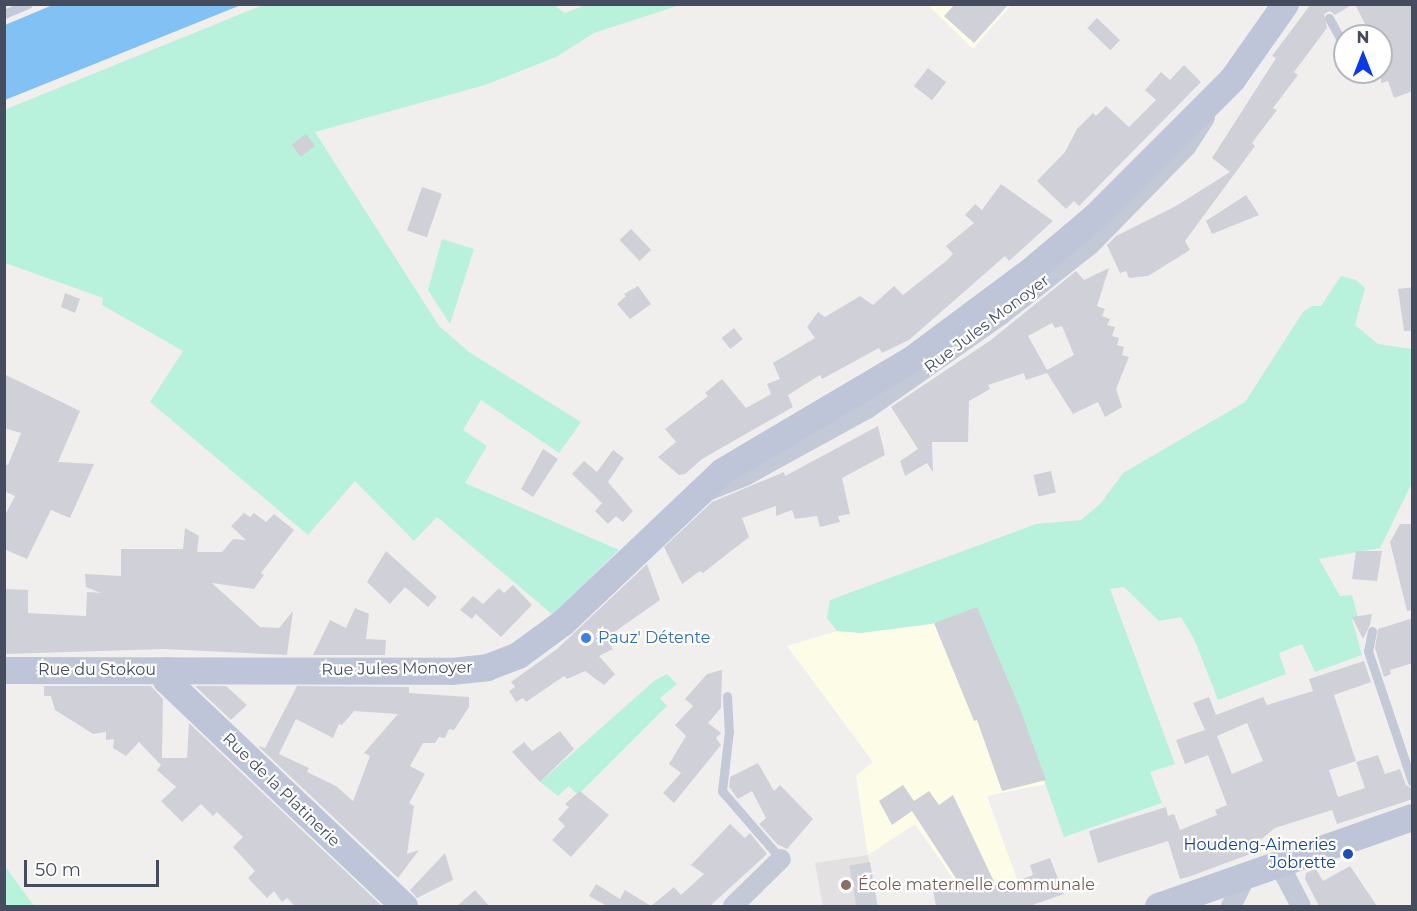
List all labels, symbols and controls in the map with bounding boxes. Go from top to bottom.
north arrow [1333,24,1393,84]
text: N [1357,28,1369,47]
street label: Rue Jules Monoyer [921,271,1053,377]
place label: Pauz' Détente [598,628,710,648]
marker: Pauz' Détente [579,631,593,645]
street label: Rue Jules Monoyer [321,658,473,680]
street label: Rue du Stokou [38,660,156,680]
street label: Rue de la Platinerie [218,729,344,851]
place label: Houdeng-Aimeries Jobrette [1184,835,1336,873]
marker: Houdeng-Aimeries Jobrette [1341,847,1355,861]
scale bar [27,848,162,886]
text: 50 m [35,859,81,881]
place label: École maternelle communale [858,875,1095,895]
marker: École maternelle communale [839,878,853,892]

